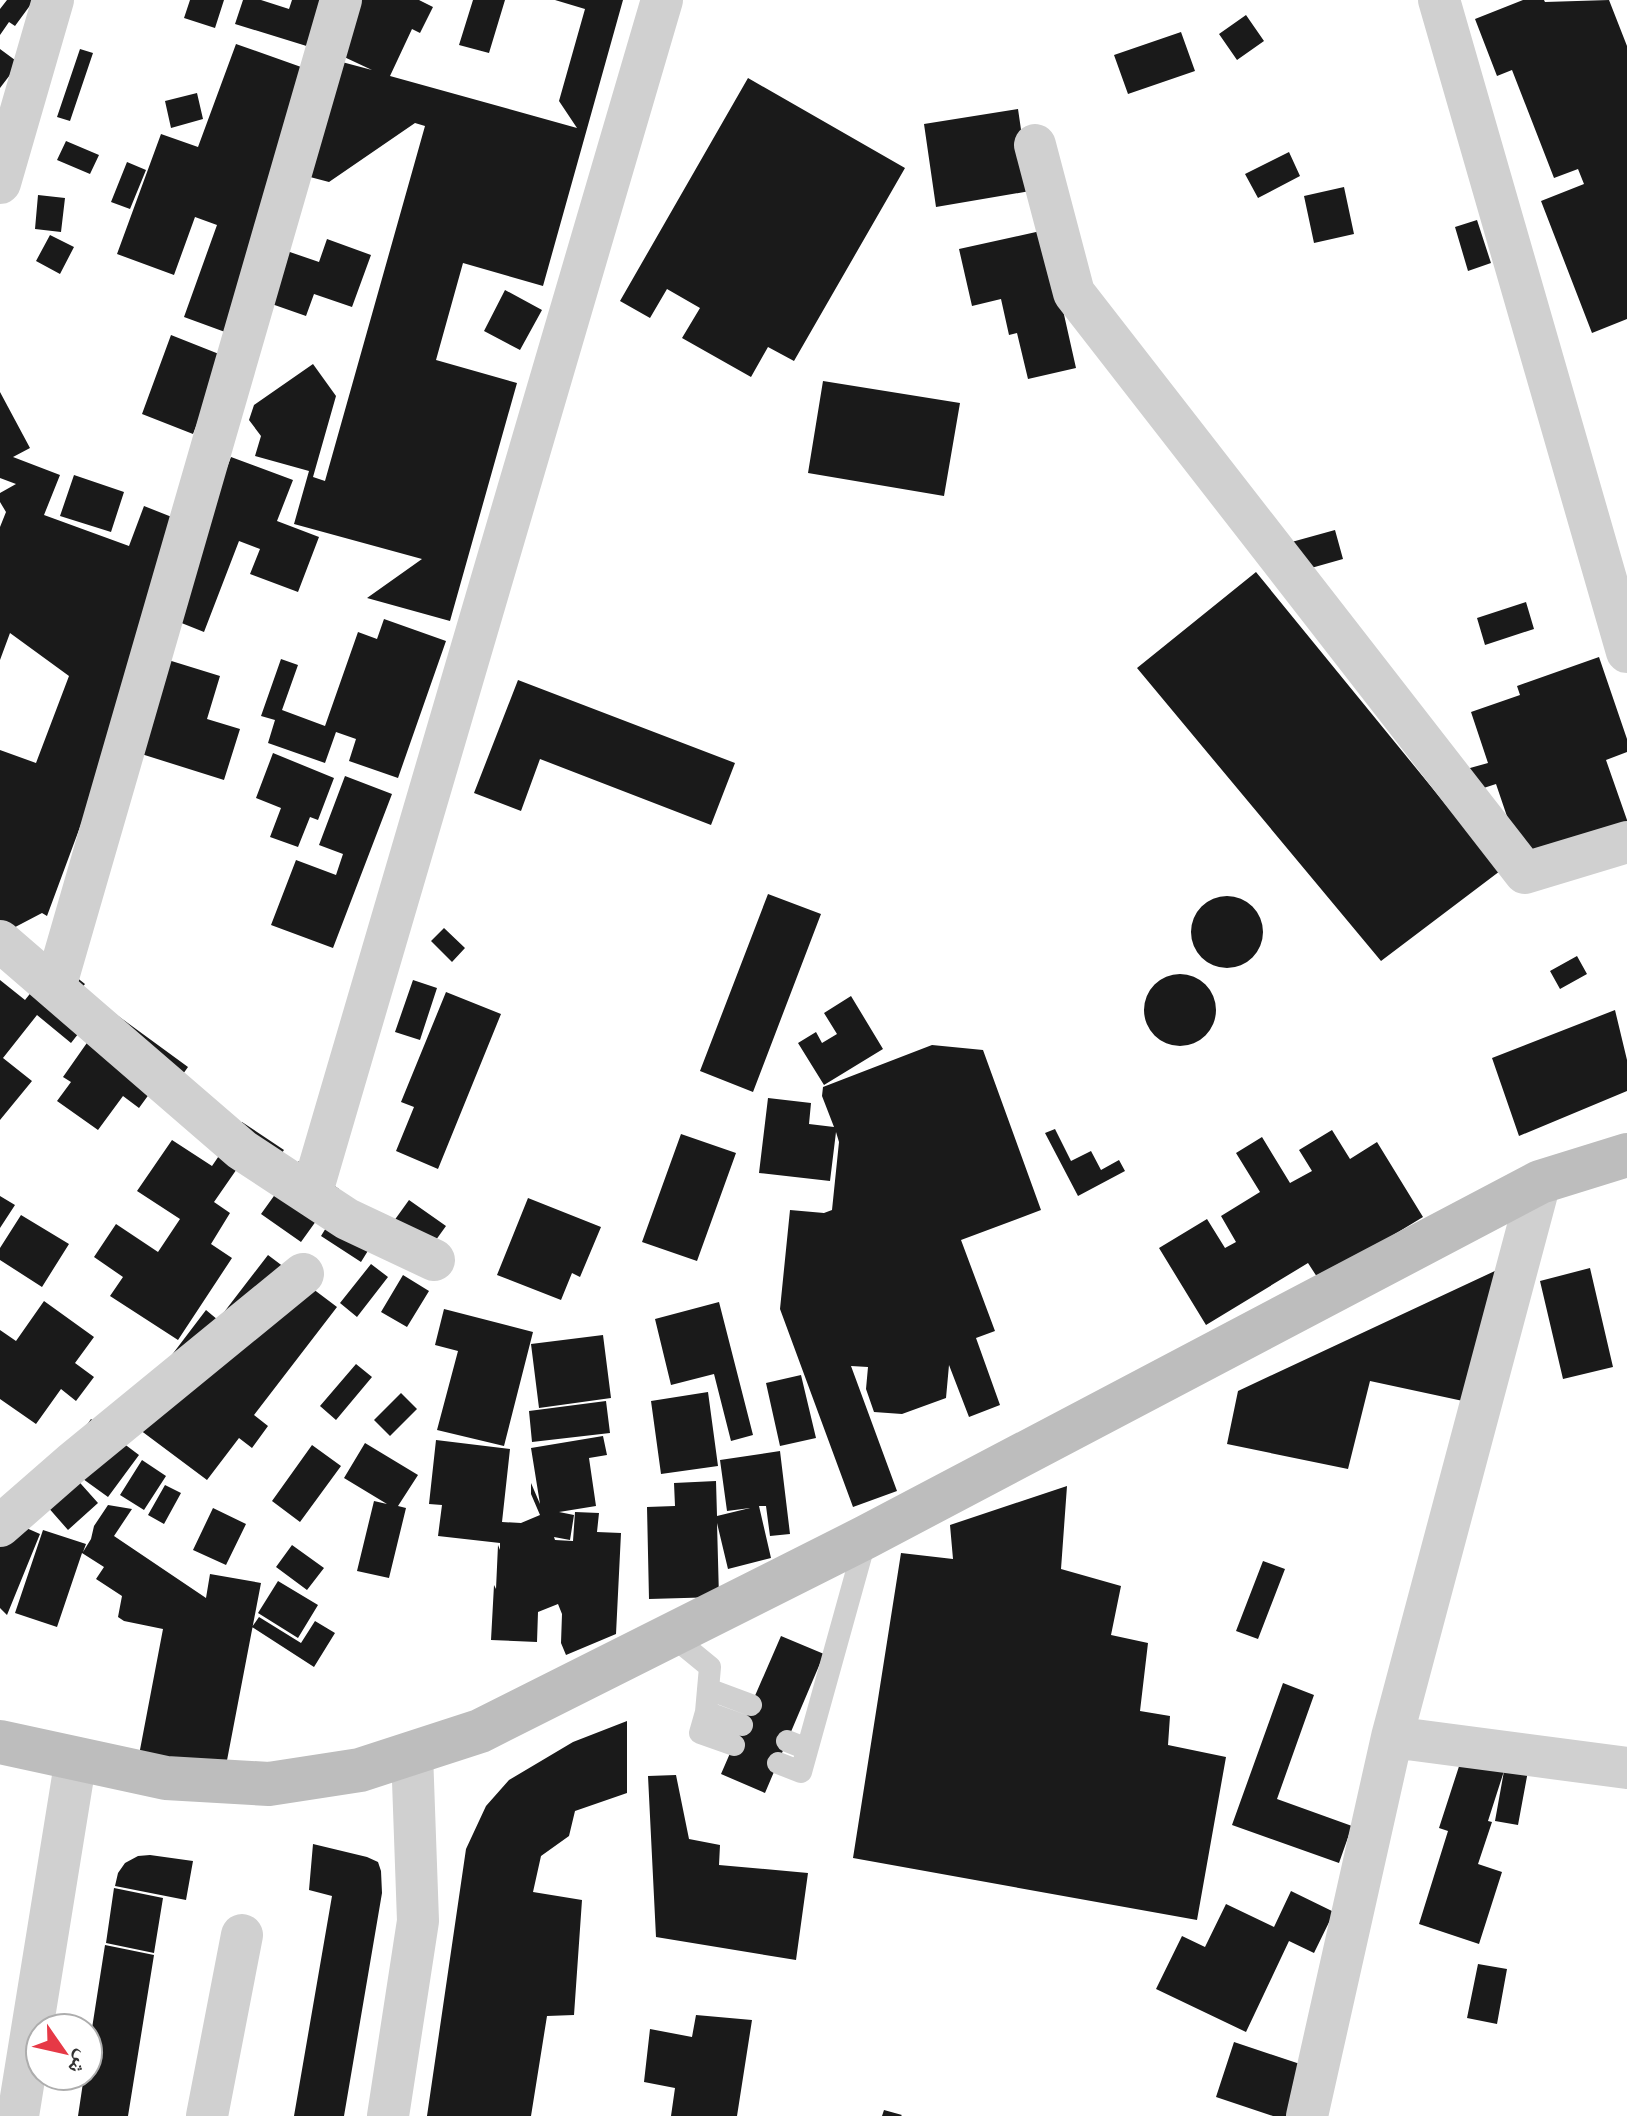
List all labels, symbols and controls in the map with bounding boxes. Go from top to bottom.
north arrow [24,2012,104,2092]
text: ش [62,2046,98,2080]

